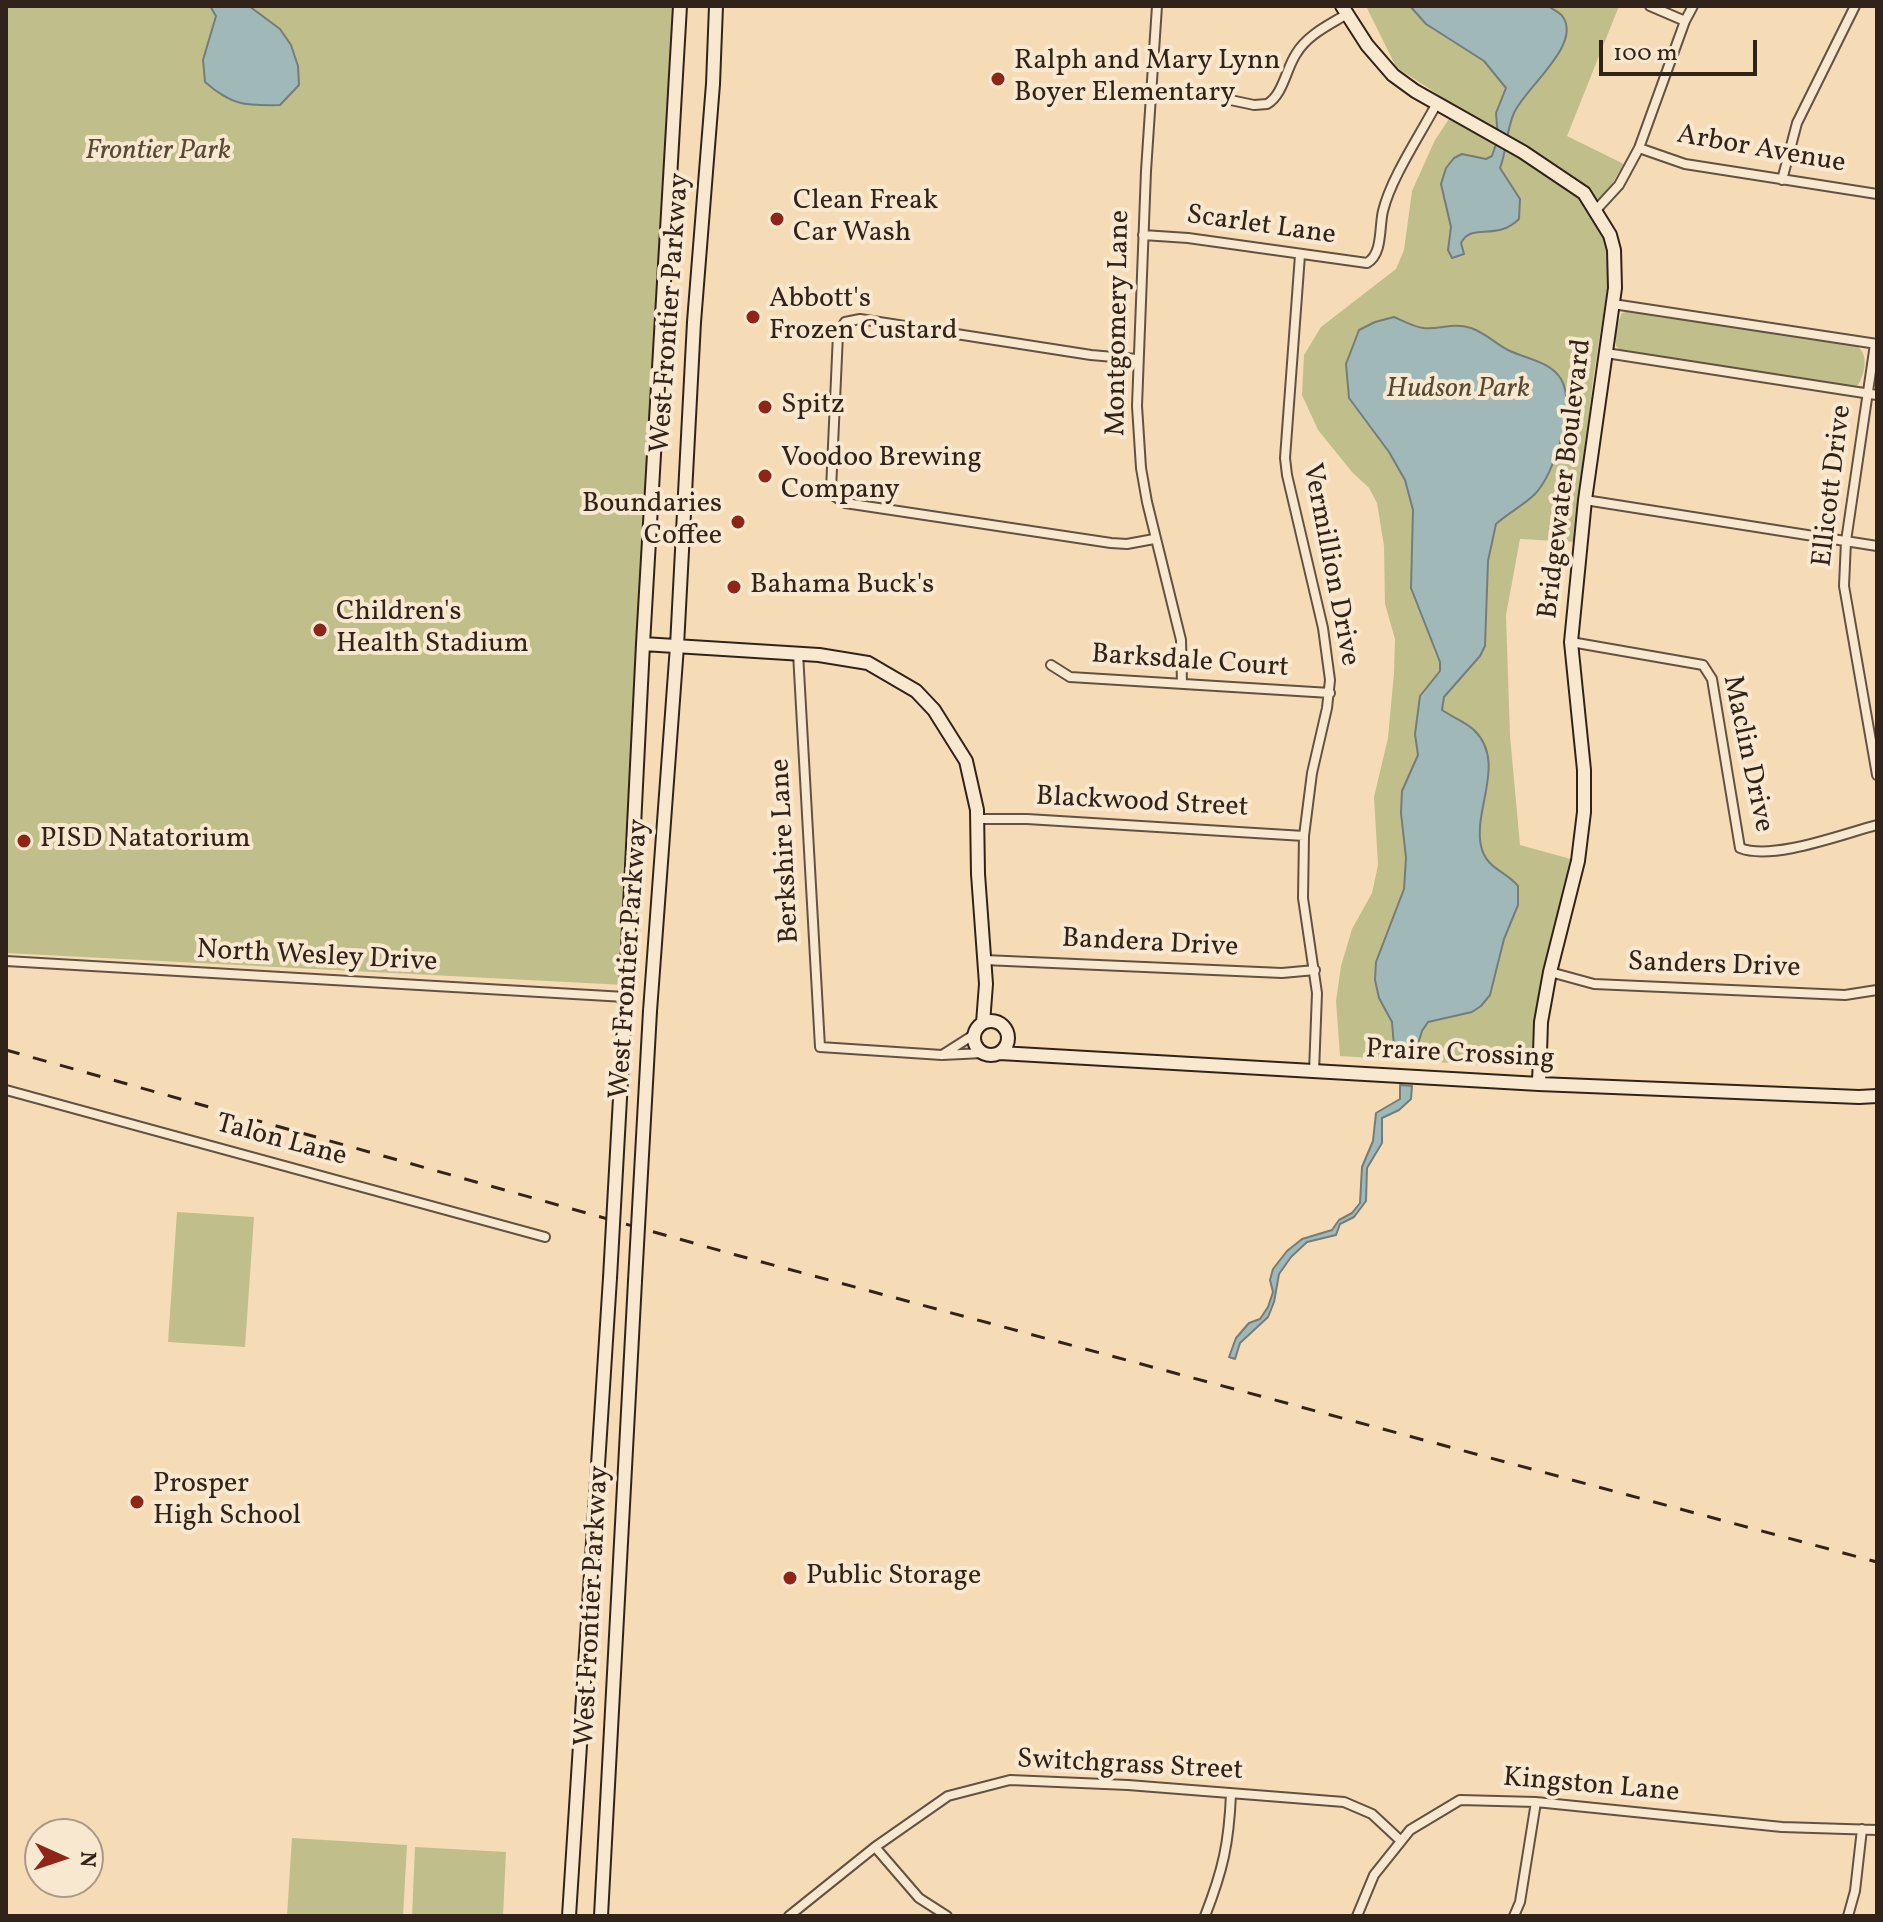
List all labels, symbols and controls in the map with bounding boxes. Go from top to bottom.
scale bar [1603,24,1761,74]
text: 100 m [1613,37,1678,71]
place label: Ralph and Mary Lynn Boyer Elementary [1014,46,1280,112]
marker: Ralph and Mary Lynn Boyer Elementary [989,70,1007,88]
street label: Arbor Avenue [1674,120,1848,182]
park label: Frontier Park [85,136,231,170]
street label: West Frontier Parkway [645,172,699,454]
place label: Clean Freak Car Wash [793,186,938,252]
street label: Scarlet Lane [1184,200,1338,254]
marker: Clean Freak Car Wash [768,210,786,228]
street label: Montgomery Lane [1101,210,1139,436]
place label: Abbott's Frozen Custard [769,284,957,350]
marker: Abbott's Frozen Custard [744,308,762,326]
street label: Bridgewater Boulevard [1533,337,1601,621]
park label: Hudson Park [1386,374,1530,408]
place label: Spitz [781,390,845,424]
marker: Spitz [756,398,774,416]
street label: Ellicott Drive [1807,403,1861,569]
place label: Voodoo Brewing Company [781,443,982,509]
street label: Vermillion Drive [1293,461,1365,669]
marker: Voodoo Brewing Company [756,467,774,485]
place label: Boundaries Coffee [582,489,722,555]
marker: Boundaries Coffee [729,513,747,531]
place label: Bahama Buck's [750,570,934,604]
marker: Bahama Buck's [725,578,743,596]
place label: Children's Health Stadium [336,597,529,663]
marker: Children's Health Stadium [311,621,329,639]
street label: Barksdale Court [1090,639,1290,687]
street label: Maclin Drive [1713,673,1779,835]
street label: Berkshire Lane [765,758,809,944]
street label: Blackwood Street [1035,782,1249,826]
street label: West Frontier Parkway [604,818,658,1100]
place label: PISD Natatorium [40,824,251,858]
marker: PISD Natatorium [15,832,33,850]
street label: Bandera Drive [1061,924,1239,966]
street label: North Wesley Drive [196,935,438,981]
street label: Sanders Drive [1627,947,1801,987]
street label: Praire Crossing [1365,1034,1555,1078]
street label: Talon Lane [212,1108,350,1176]
street label: West Frontier Parkway [570,1465,618,1747]
place label: Prosper High School [153,1469,301,1535]
marker: Prosper High School [128,1493,146,1511]
place label: Public Storage [806,1561,981,1595]
marker: Public Storage [781,1569,799,1587]
street label: Switchgrass Street [1016,1744,1244,1790]
street label: Kingston Lane [1501,1763,1681,1811]
north arrow [24,1818,104,1898]
text: N [71,1850,102,1868]

